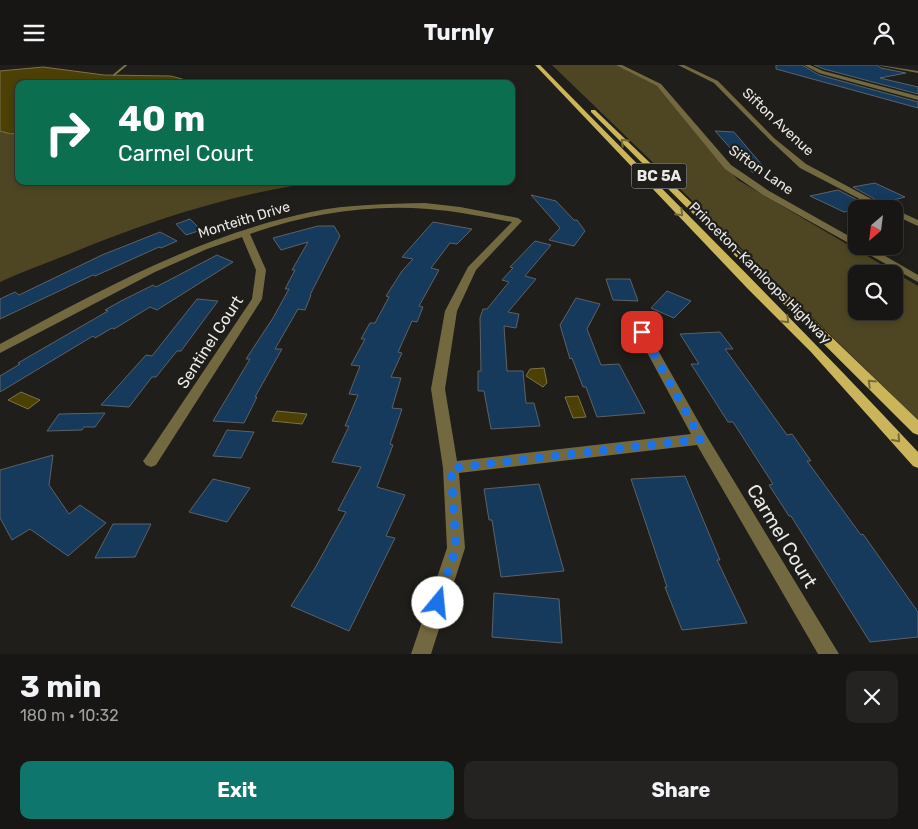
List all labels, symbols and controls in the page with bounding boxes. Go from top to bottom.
icon: menu [20,19,48,47]
text: Turnly [424,19,494,46]
icon: person [870,19,898,47]
street label: Sifton Avenue [739,85,817,160]
text: 40 m [118,98,205,140]
icon: right [35,100,100,165]
one-way arrow [621,139,630,148]
text: Carmel Court [118,140,253,167]
street label: Sifton Lane [725,142,797,199]
road number: BC 5A [632,163,686,189]
street label: Monteith Drive [196,198,292,242]
street label: Princeton-Kamloops Highway [685,198,835,348]
north arrow [848,200,902,255]
map controls [848,200,903,320]
one-way arrow [674,207,683,216]
button: search [848,265,903,320]
street label: Sentinel Court [173,292,247,392]
pin [621,311,663,353]
one-way arrow [780,314,789,323]
icon: arrive [628,318,656,346]
one-way arrow [867,380,876,389]
one-way arrow [891,433,900,442]
street label: Carmel Court [742,480,822,592]
position arrow [411,576,463,628]
text: 3 min [20,669,102,705]
button: close [846,671,898,723]
text: 180 m · 10:32 [20,706,119,725]
button: Exit [20,761,454,819]
button: Share [464,761,898,819]

